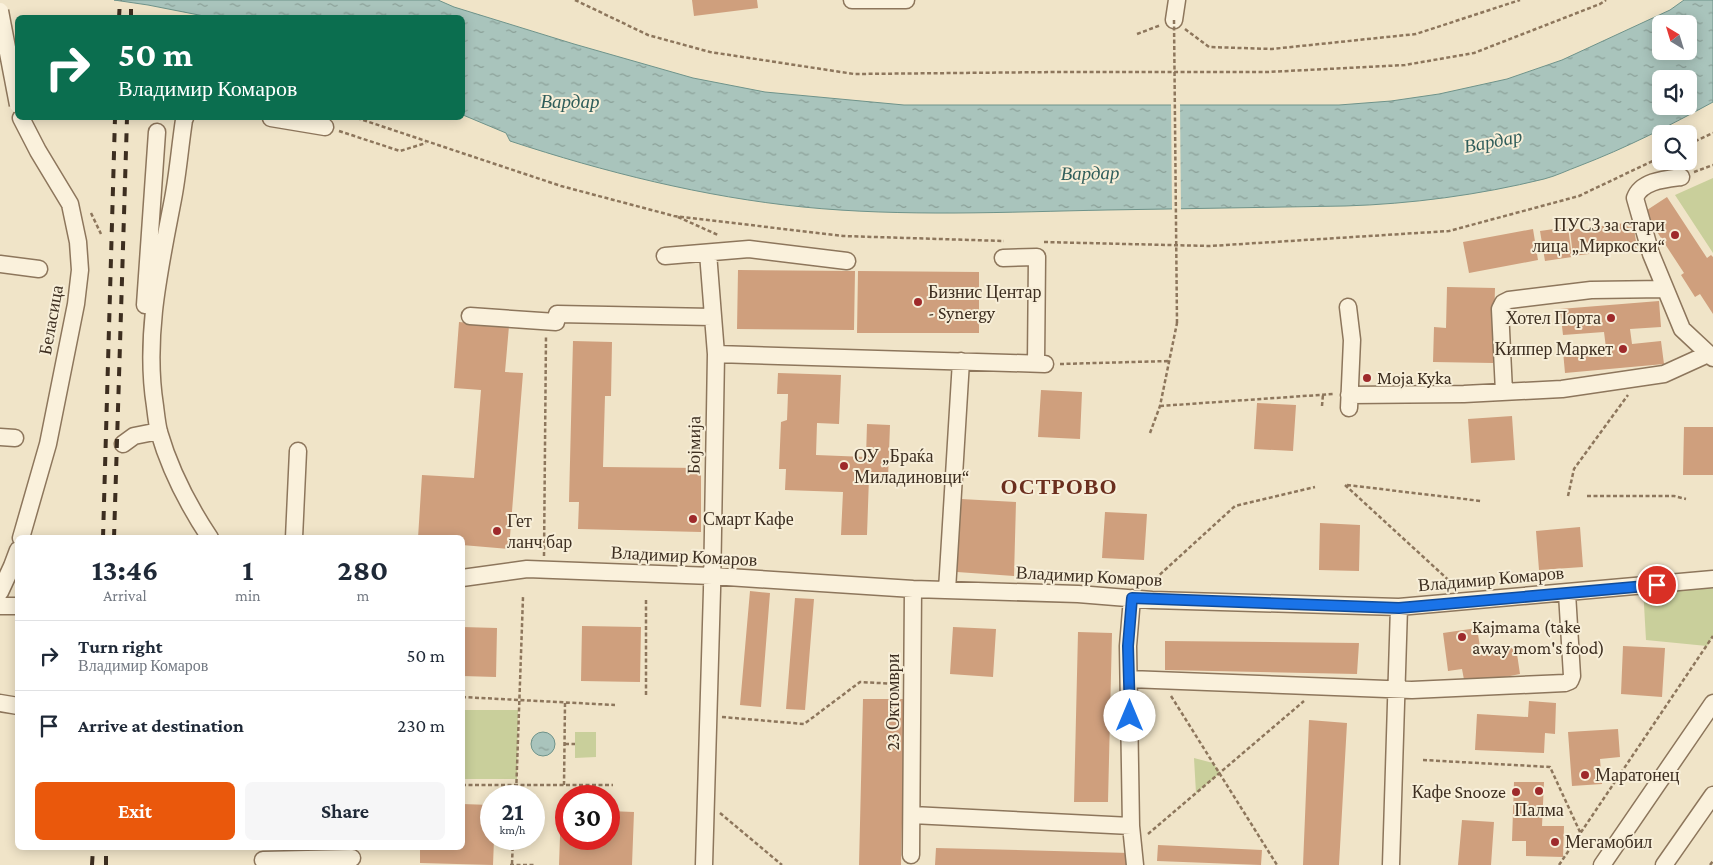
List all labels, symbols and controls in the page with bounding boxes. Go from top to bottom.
north arrow [1652,15,1698,60]
map controls [1652,15,1697,170]
icon: right [35,35,100,100]
text: 50 m [118,35,193,74]
button: sound [1652,70,1697,115]
text: Владимир Комаров [118,76,297,101]
water label: Вардар [541,91,599,112]
water label: Вардар [1462,125,1524,157]
button: search [1652,125,1697,170]
water label: Вардар [1060,162,1120,184]
place label: ПУСЗ за стари лица „Миркоски“ [1532,215,1665,256]
marker: ПУСЗ за стари лица „Миркоски“ [1669,229,1681,241]
place label: Бизнис Центар - Synergy [928,282,1041,323]
street label: Беласица [35,284,67,356]
marker: Бизнис Центар - Synergy [912,296,924,308]
place label: Хотел Порта [1505,308,1601,328]
marker: Хотел Порта [1605,312,1617,324]
place label: Киппер Маркет [1495,339,1613,359]
marker: Киппер Маркет [1617,343,1629,355]
place label: Moja Kyka [1377,368,1452,389]
marker: Moja Kyka [1361,372,1373,384]
street label: Бојмија [683,416,705,474]
place label: ОУ „Браќа Миладиновци“ [854,446,969,487]
marker: ОУ „Браќа Миладиновци“ [838,460,850,472]
district label: ОСТРОВО [1000,474,1118,499]
place label: Смарт Кафе [703,509,794,529]
place label: Гет ланч бар [507,511,572,552]
marker: Смарт Кафе [687,513,699,525]
marker: Гет ланч бар [491,525,503,537]
street label: Владимир Комаров [610,542,758,570]
text: 13:46 [92,553,158,586]
text: 1 [242,553,254,586]
text: 280 [337,553,388,586]
street label: Владимир Комаров [1015,562,1163,590]
street label: Владимир Комаров [1417,563,1565,595]
pin [1636,564,1678,606]
icon: arrive [1643,571,1671,599]
text: Arrival [103,587,147,604]
text: min [235,587,261,604]
text: m [356,587,369,604]
place label: Kajmama (take away mom's food) [1472,617,1605,659]
marker: Kajmama (take away mom's food) [1456,631,1468,643]
text: Turn right [78,636,163,657]
icon: right [35,642,63,670]
text: 50 m [406,645,445,666]
street label: 23 Октомври [883,653,903,750]
text: Владимир Комаров [78,657,208,674]
position arrow [1103,689,1155,741]
icon: arrive [35,712,63,740]
text: Arrive at destination [78,715,244,736]
text: 230 m [397,715,445,736]
place label: Маратонец [1595,765,1680,785]
marker: Маратонец [1579,769,1591,781]
button: Exit [35,782,235,840]
button: Share [245,782,445,840]
place label: Кафе Snooze [1412,782,1506,802]
speed limit sign: 30 [555,785,620,850]
marker: Палма [1533,785,1545,797]
marker: Кафе Snooze [1510,786,1522,798]
text: 21 [501,798,524,825]
place label: Палма [1514,800,1564,820]
text: km/h [500,823,525,837]
place label: Мегамобил [1565,832,1652,852]
marker: Мегамобил [1549,836,1561,848]

